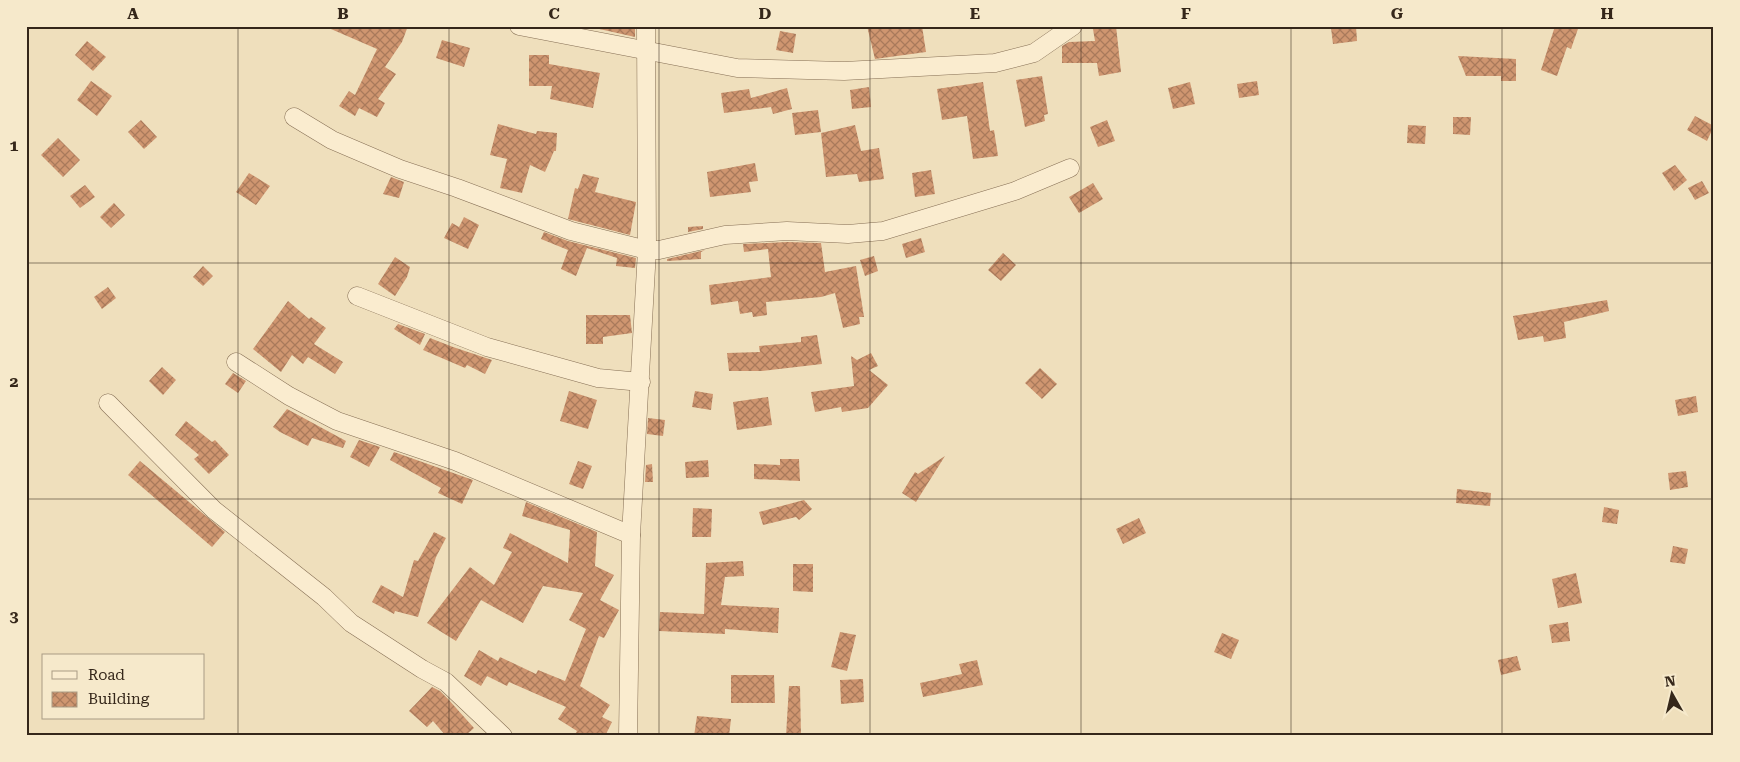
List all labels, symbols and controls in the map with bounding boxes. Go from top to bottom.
text: A [127,4,139,23]
text: B [337,4,349,23]
text: C [548,4,560,23]
text: D [759,4,772,23]
text: E [970,4,980,23]
text: F [1181,4,1191,23]
text: G [1391,4,1404,23]
text: H [1600,4,1614,23]
text: 1 [10,136,19,155]
text: 2 [10,372,19,391]
text: 3 [10,607,19,626]
legend [42,654,205,720]
text: Road [88,666,125,684]
north arrow [1648,670,1698,720]
text: N [1664,672,1677,690]
text: Building [88,690,150,708]

